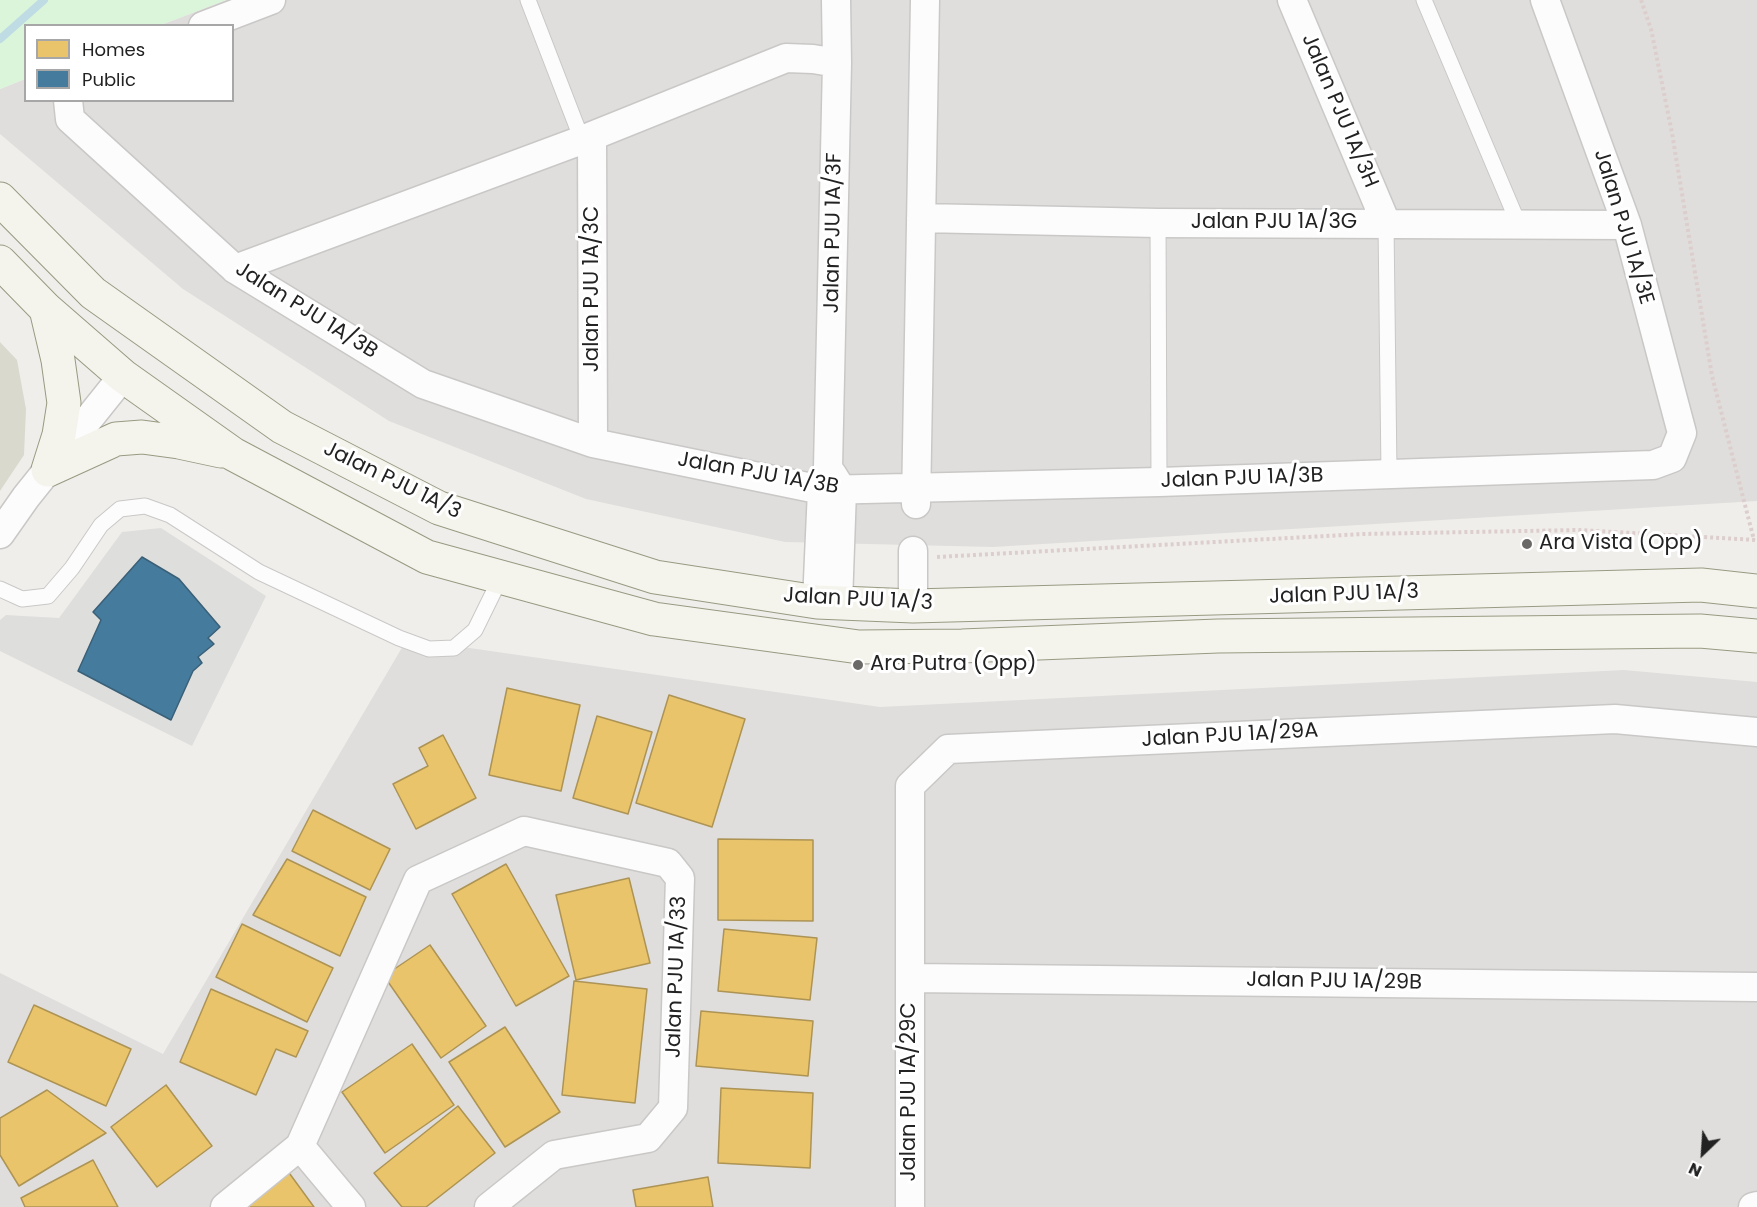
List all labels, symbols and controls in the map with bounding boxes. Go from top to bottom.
legend [24,24,234,102]
street label: Jalan PJU 1A/3H [1295,30,1383,192]
text: Homes [82,37,145,62]
text: Public [82,67,136,92]
street label: Jalan PJU 1A/3E [1587,146,1659,308]
street label: Jalan PJU 1A/3F [820,152,848,314]
street label: Jalan PJU 1A/3C [580,206,606,372]
street label: Jalan PJU 1A/3G [1191,210,1357,236]
street label: Jalan PJU 1A/3B [230,257,382,365]
street label: Jalan PJU 1A/3 [319,437,465,525]
street label: Jalan PJU 1A/3B [676,447,840,501]
street label: Jalan PJU 1A/3B [1160,464,1324,494]
place label: Ara Vista (Opp) [1539,531,1703,557]
marker: Ara Vista (Opp) [1520,537,1534,551]
street label: Jalan PJU 1A/3 [1269,580,1419,610]
street label: Jalan PJU 1A/3 [782,583,934,617]
place label: Ara Putra (Opp) [870,652,1037,678]
marker: Ara Putra (Opp) [851,658,865,672]
street label: Jalan PJU 1A/29A [1141,719,1319,753]
street label: Jalan PJU 1A/33 [662,895,692,1059]
street label: Jalan PJU 1A/29B [1246,968,1422,996]
street label: Jalan PJU 1A/29C [897,1002,923,1182]
north arrow [1673,1123,1733,1183]
text: N [1685,1157,1706,1183]

